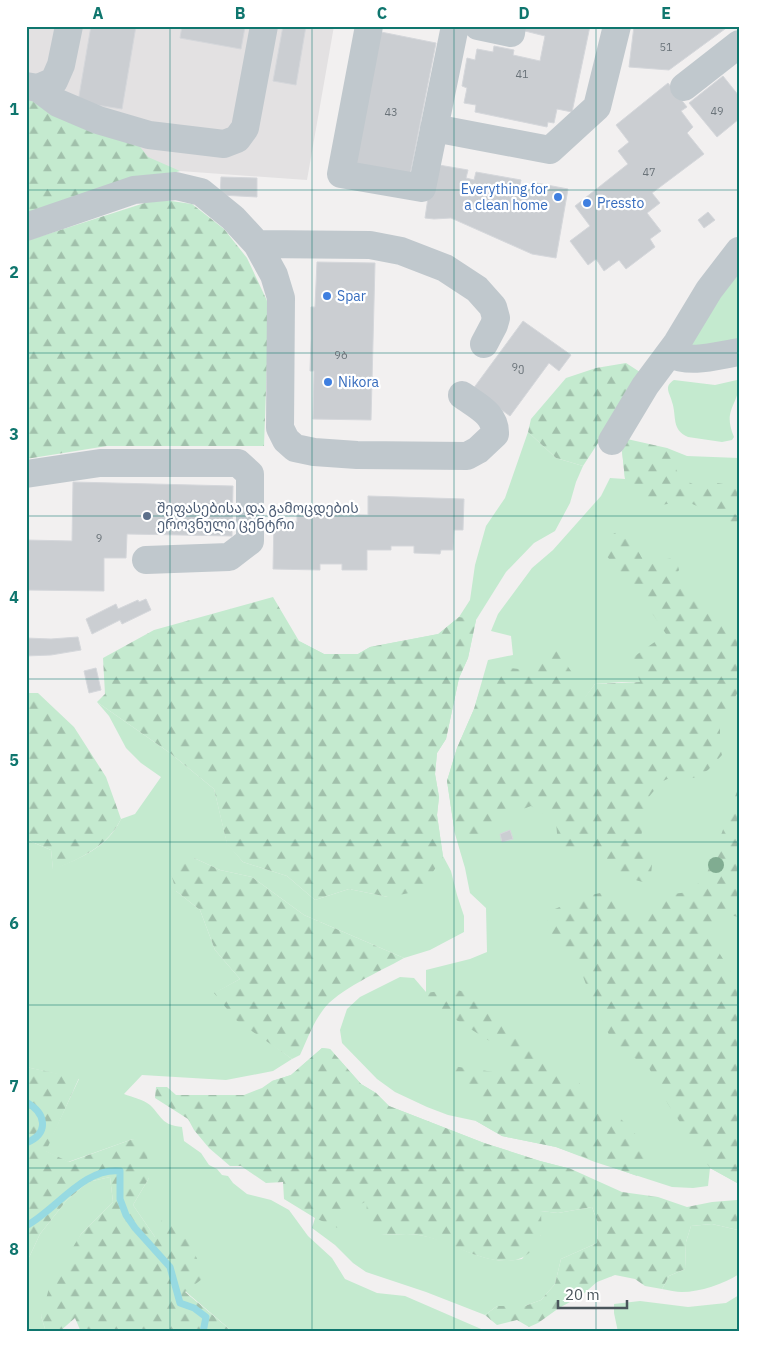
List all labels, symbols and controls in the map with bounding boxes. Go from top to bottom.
text: A [93,3,104,23]
text: B [235,3,246,23]
text: C [377,3,387,23]
text: D [518,3,530,23]
text: E [661,3,671,23]
house number: 51 [659,40,673,54]
house number: 41 [515,67,529,81]
text: 1 [9,99,19,119]
house number: 49 [710,104,724,118]
house number: 43 [384,105,398,119]
house number: 47 [642,165,656,179]
place label: Everything for a clean home [461,180,548,214]
marker: Everything for a clean home [552,191,564,203]
place label: Pressto [597,194,644,212]
marker: Pressto [581,197,593,209]
text: 2 [9,262,19,282]
place label: Spar [337,287,366,305]
marker: Spar [321,290,333,302]
house number: 9ბ [334,348,348,362]
house number: 9ე [511,360,525,374]
place label: Nikora [338,373,379,391]
marker: Nikora [322,376,334,388]
text: 3 [9,424,19,444]
place label: შეფასებისა და გამოცდების ეროვნული ცენტრი [157,499,359,533]
marker: შეფასებისა და გამოცდების ეროვნული ცენტრი [141,510,153,522]
house number: 9 [96,531,102,545]
text: 4 [9,587,19,607]
text: 5 [9,750,19,770]
text: 6 [9,913,19,933]
text: 7 [9,1076,19,1096]
text: 8 [9,1239,19,1259]
scale bar [558,1278,626,1310]
text: 20 m [565,1285,600,1304]

